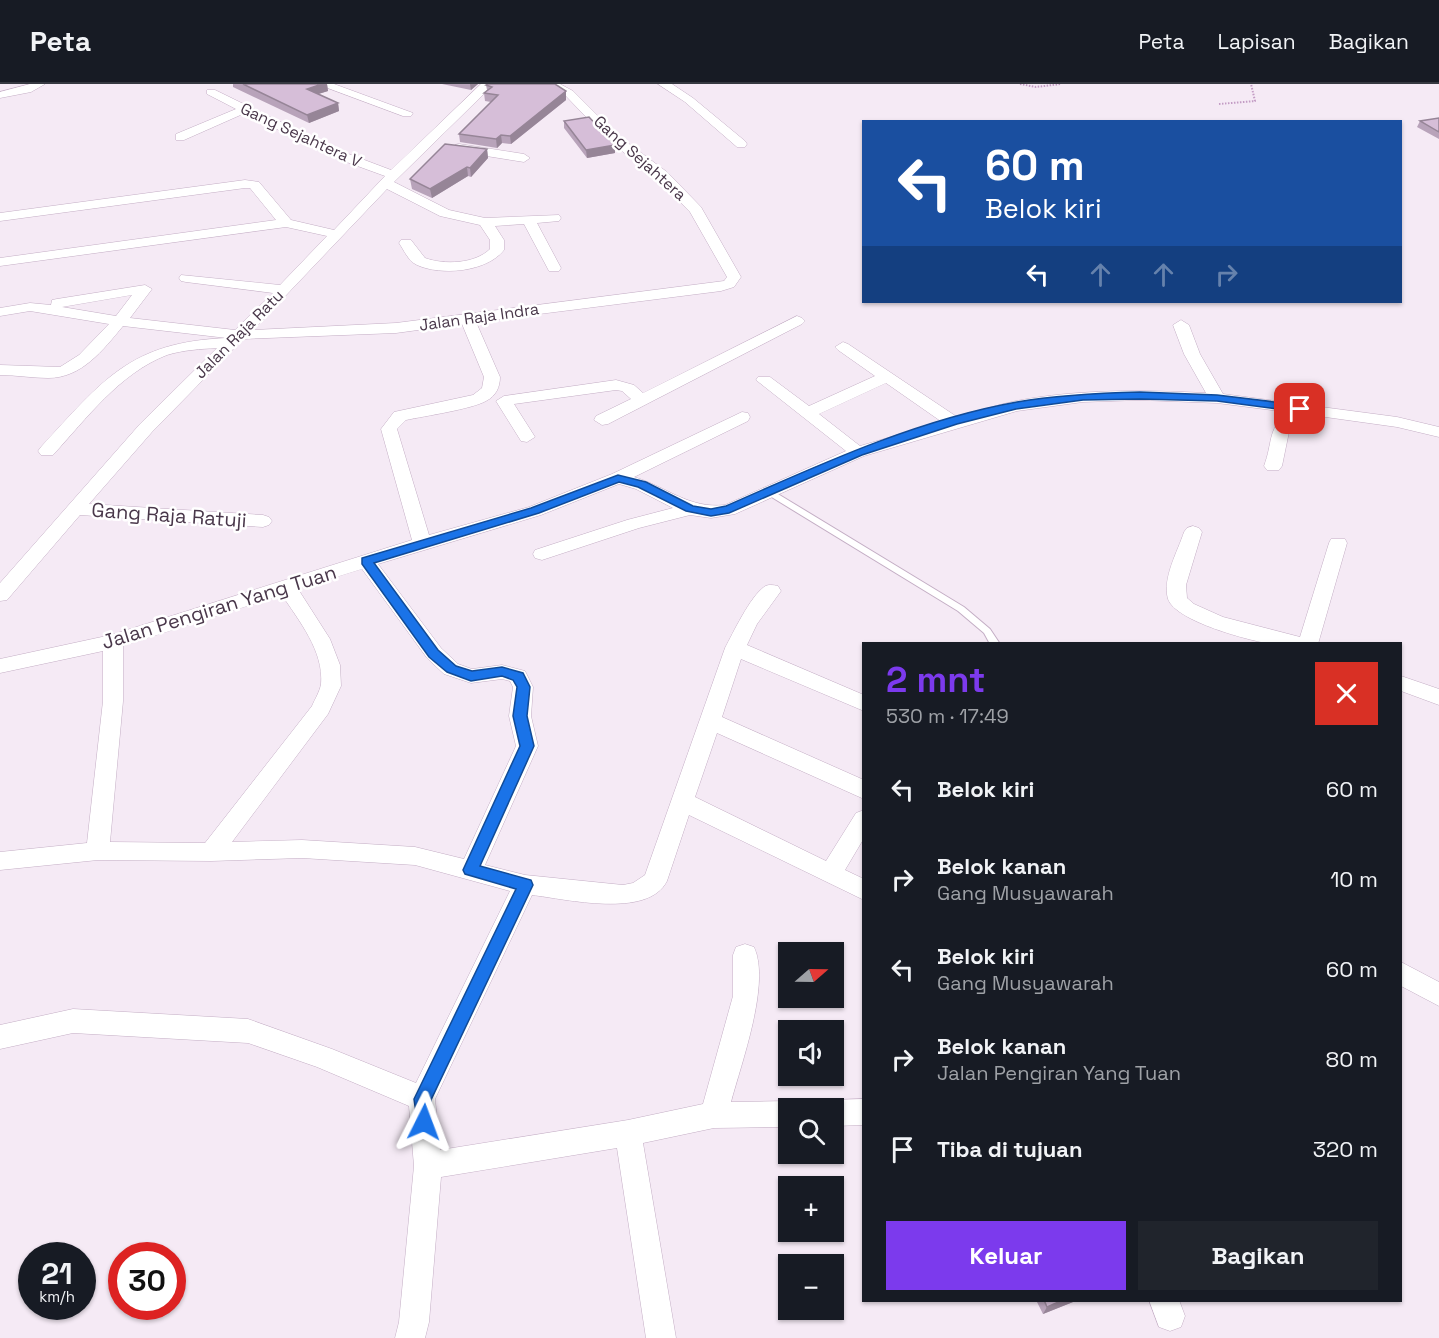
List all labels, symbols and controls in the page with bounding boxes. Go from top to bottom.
text: Peta [30,23,91,59]
text: Peta [1139,28,1185,55]
text: Lapisan [1218,28,1296,55]
text: Bagikan [1329,28,1409,55]
street label: Gang Sejahtera V [237,98,365,172]
street label: Gang Sejahtera [589,111,691,205]
text: 60 m [985,139,1085,192]
icon: left [886,144,964,222]
text: Belok kiri [985,191,1102,226]
icon: left [1021,258,1054,291]
icon: ahead [1084,258,1117,291]
icon: ahead [1147,258,1180,291]
icon: right [1210,258,1243,291]
street label: Jalan Raja Ratu [190,285,288,383]
street label: Jalan Raja Indra [418,298,540,336]
pin [1274,383,1325,434]
icon: arrive [1283,392,1316,425]
street label: Gang Raja Ratuji [91,497,247,533]
street label: Jalan Pengiran Yang Tuan [98,559,340,655]
text: 2 mnt [886,657,985,703]
button: close [1315,662,1378,725]
text: 530 m · 17:49 [886,703,1009,729]
icon: left [886,773,919,806]
text: Belok kiri [937,775,1034,803]
text: 60 m [1326,775,1378,803]
text: Belok kanan [937,852,1066,880]
icon: right [886,863,919,896]
text: 10 m [1330,865,1378,893]
text: Gang Musyawarah [937,880,1114,906]
north arrow [778,942,844,1008]
map controls [778,942,844,1320]
text: Belok kiri [937,942,1034,970]
icon: left [886,953,919,986]
text: 60 m [1326,955,1378,983]
text: Gang Musyawarah [937,970,1114,996]
button: sound [778,1020,844,1086]
text: Belok kanan [937,1032,1066,1060]
icon: right [886,1043,919,1076]
text: 80 m [1326,1045,1378,1073]
text: Jalan Pengiran Yang Tuan [937,1060,1181,1086]
position arrow [392,1090,456,1154]
button: search [778,1098,844,1164]
icon: arrive [886,1133,919,1166]
text: Tiba di tujuan [937,1135,1083,1163]
text: 320 m [1313,1135,1378,1163]
button: + [778,1176,844,1242]
button: Keluar [886,1221,1126,1290]
button: Bagikan [1138,1221,1378,1290]
speed limit sign: 30 [108,1242,186,1320]
text: 21 [41,1254,73,1293]
button: − [778,1254,844,1320]
text: km/h [39,1287,75,1306]

